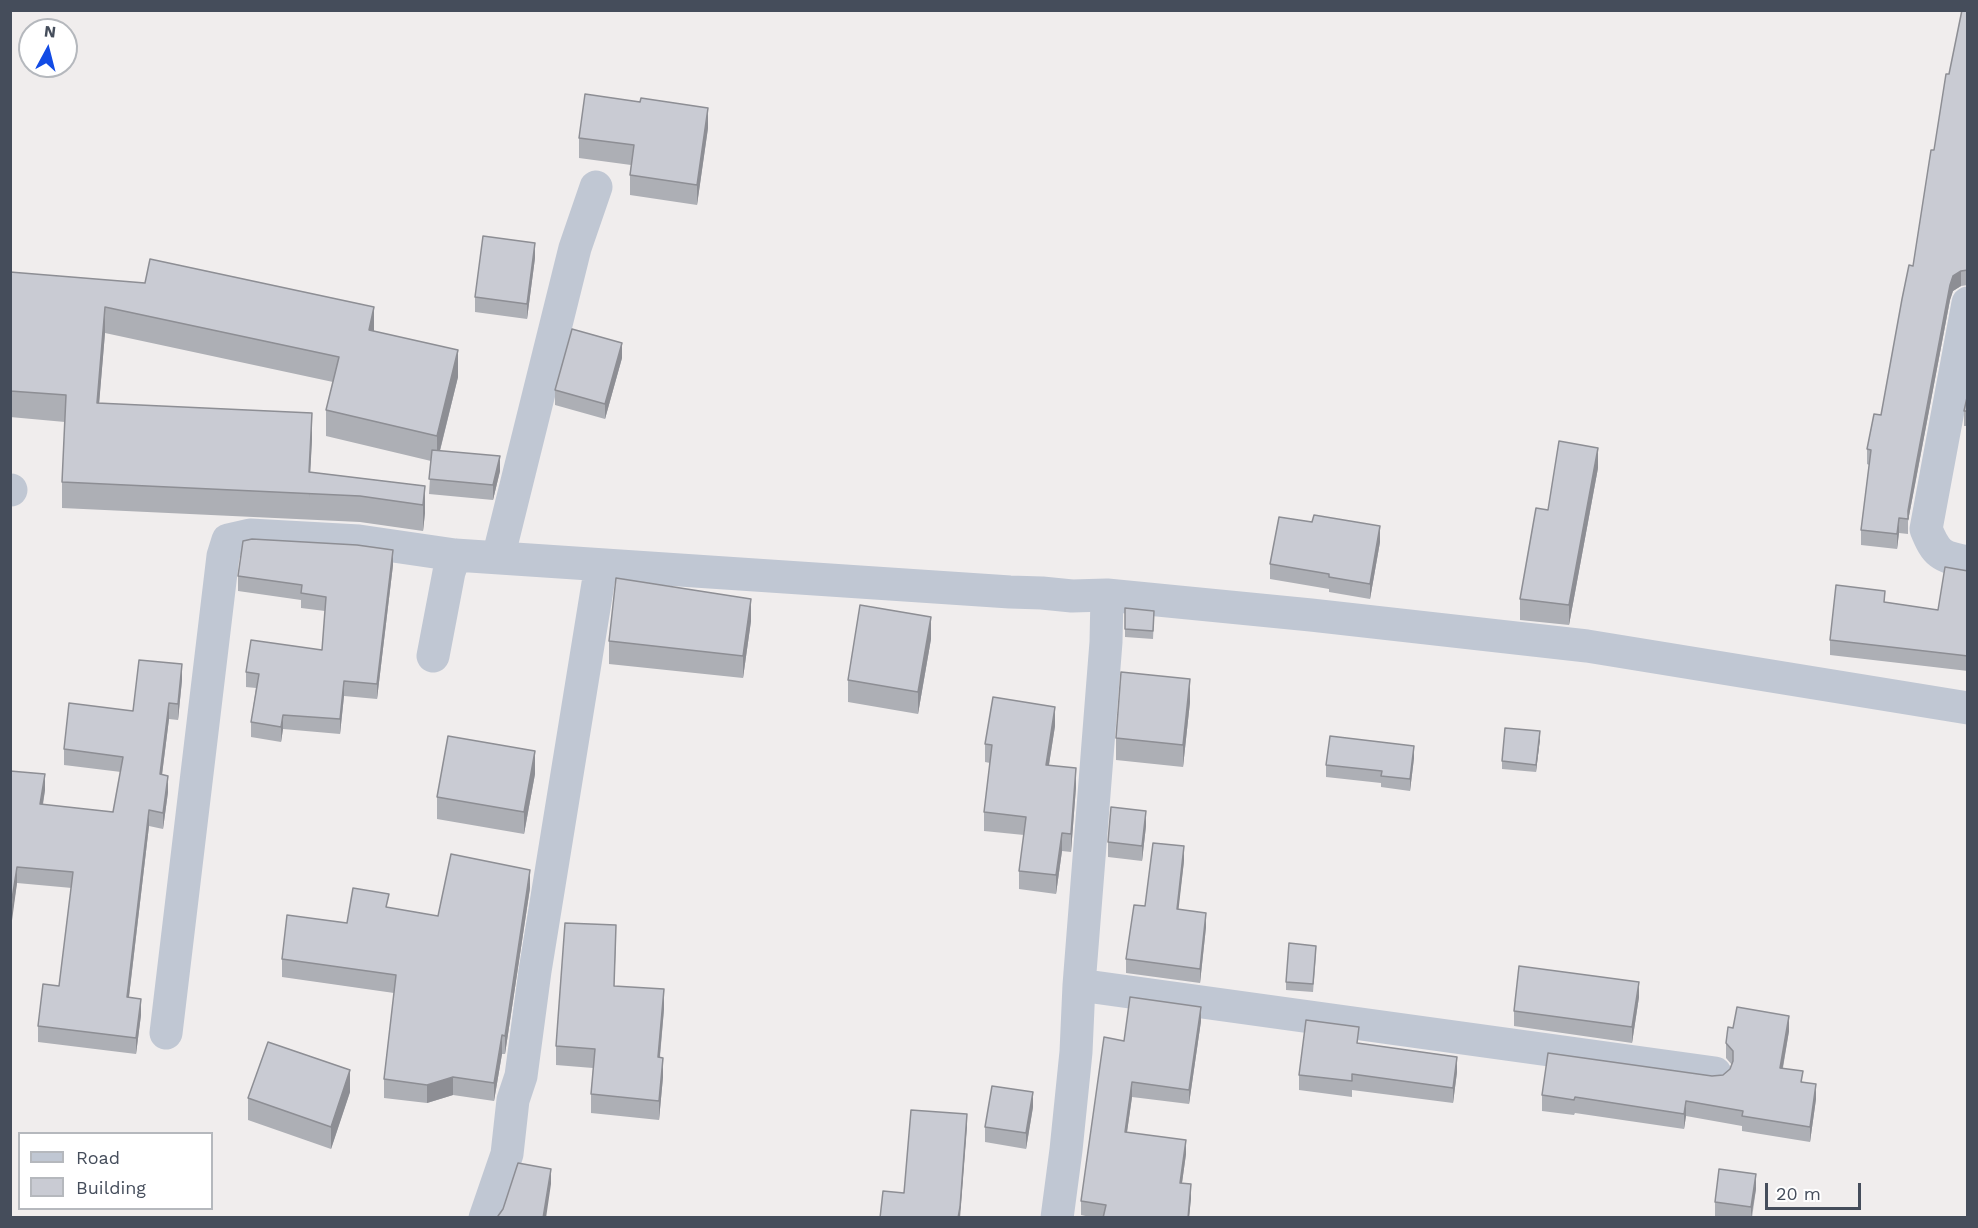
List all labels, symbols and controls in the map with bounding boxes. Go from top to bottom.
north arrow [18,18,78,78]
text: N [43,21,57,42]
legend [18,1132,213,1210]
text: Road [76,1147,120,1168]
scale bar [1768,1171,1864,1209]
text: Building [76,1177,146,1198]
text: 20 m [1776,1183,1821,1204]

